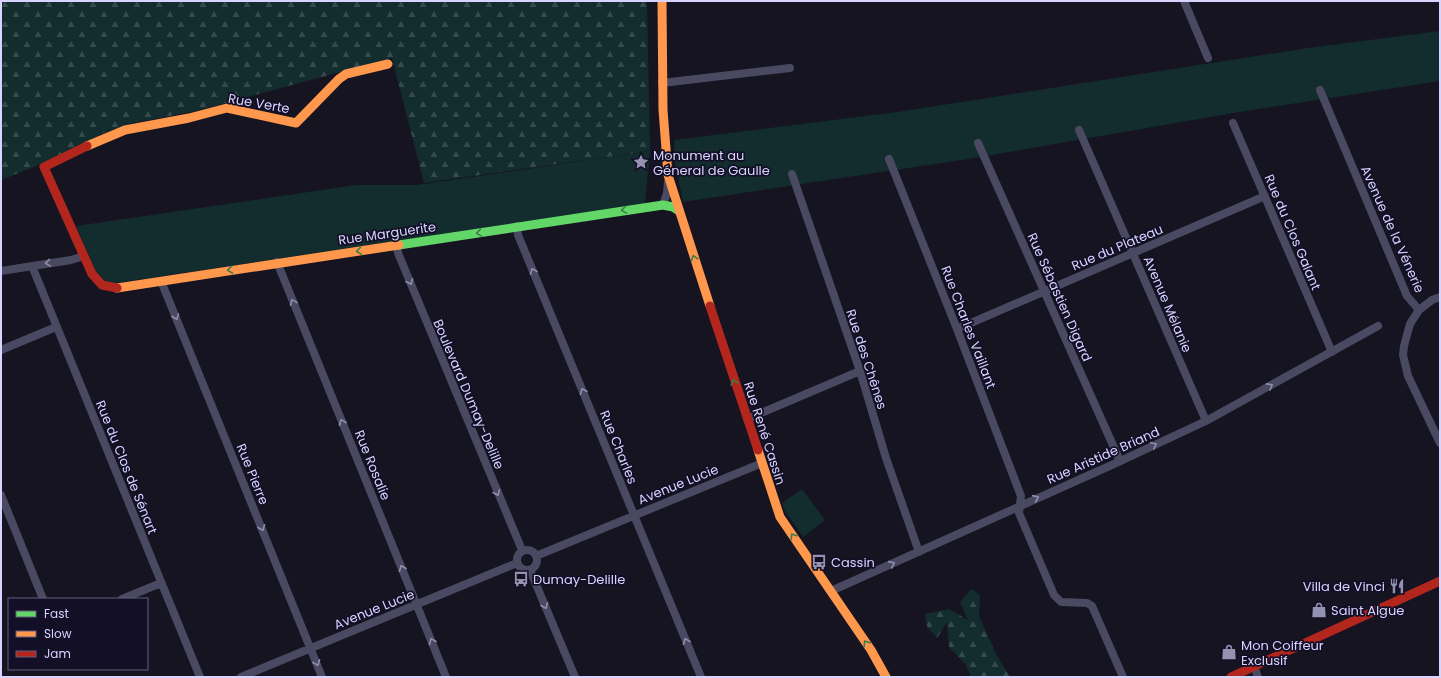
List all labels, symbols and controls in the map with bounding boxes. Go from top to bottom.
street label: Rue Verte [227,89,291,118]
place label: Monument au Géneral de Gaulle [653,146,770,180]
place icon: Monument au Géneral de Gaulle [632,153,650,171]
street label: Avenue de la Vénerie [1356,163,1429,296]
street label: Rue du Clos Galant [1260,171,1326,293]
one-way arrow [621,205,627,214]
street label: Rue Marguerite [337,217,437,250]
street label: Rue du Plateau [1068,220,1166,275]
one-way arrow [475,228,482,236]
street label: Rue Sébastien Digard [1023,230,1097,365]
one-way arrow [356,246,362,255]
street label: Avenue Mélanie [1139,253,1196,355]
one-way arrow [691,255,699,262]
one-way arrow [45,259,51,267]
street label: Rue Charles Vaillant [936,263,1001,392]
one-way arrow [227,265,233,274]
one-way arrow [530,268,538,275]
one-way arrow [405,278,413,286]
one-way arrow [290,298,298,306]
street label: Rue des Chênes [841,307,892,412]
one-way arrow [171,313,179,320]
street label: Boulevard Dumay-Delille [428,316,509,472]
one-way arrow [731,379,739,386]
street label: Rue René Cassin [739,379,790,487]
one-way arrow [1266,384,1273,391]
one-way arrow [580,388,588,395]
street label: Rue du Clos de Sénart [91,397,162,537]
street label: Rue Charles [595,408,642,487]
one-way arrow [339,419,347,426]
street label: Rue Aristide Briand [1044,422,1163,489]
street label: Rue Rosalie [350,427,395,503]
street label: Rue Pierre [232,441,273,508]
one-way arrow [1150,442,1158,450]
street label: Avenue Lucie [635,460,721,509]
one-way arrow [493,489,501,496]
one-way arrow [1032,495,1039,503]
one-way arrow [257,524,265,531]
one-way arrow [790,533,798,540]
bus stop icon: Cassin [810,553,828,571]
place label: Cassin [831,553,875,572]
one-way arrow [888,561,896,569]
one-way arrow [398,565,406,572]
bus stop icon: Dumay-Delille [512,570,530,588]
place label: Dumay-Delille [533,570,625,589]
place label: Villa de Vinci [1303,577,1385,596]
restaurant icon: Villa de Vinci [1388,577,1406,595]
street label: Avenue Lucie [331,585,417,634]
legend [8,598,148,670]
shop icon: Saint Algue [1310,601,1328,619]
place label: Saint Algue [1331,601,1404,620]
one-way arrow [541,602,549,609]
text: Fast [44,605,69,622]
text: Slow [44,625,72,642]
place label: Mon Coiffeur Exclusif [1241,636,1324,670]
one-way arrow [428,637,436,644]
one-way arrow [683,637,691,645]
one-way arrow [864,640,871,647]
shop icon: Mon Coiffeur Exclusif [1220,643,1238,661]
text: Jam [44,645,71,662]
one-way arrow [312,659,320,666]

